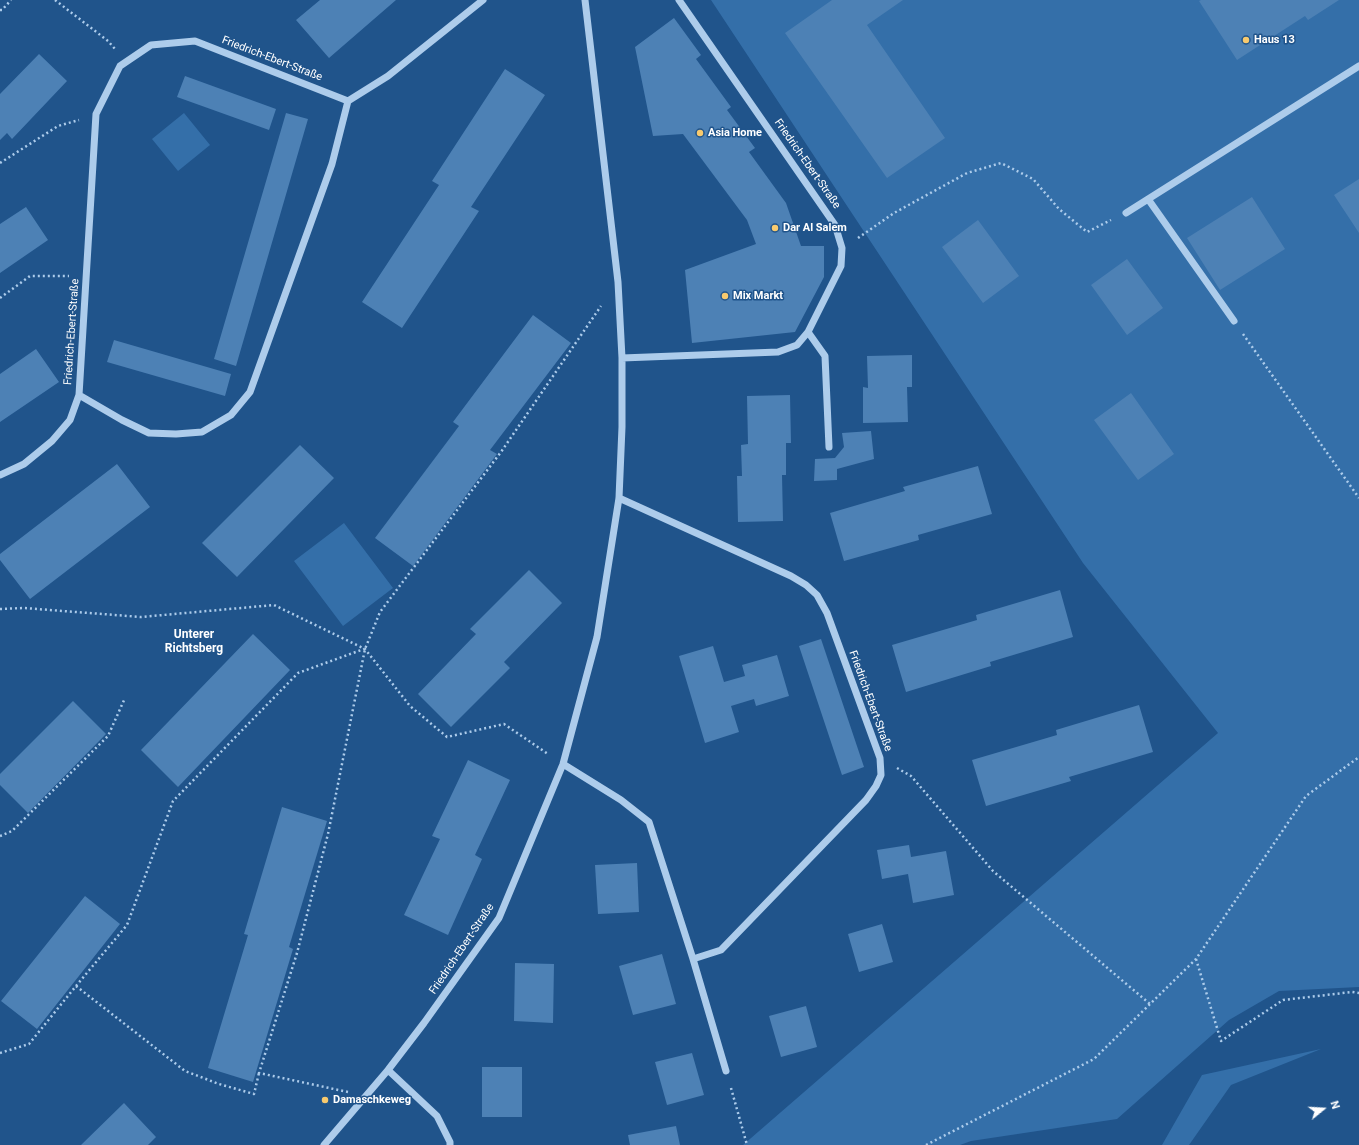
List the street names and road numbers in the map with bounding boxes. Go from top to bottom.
street label: Friedrich-Ebert-Straße [220,34,324,84]
street label: Friedrich-Ebert-Straße [771,117,843,211]
street label: Friedrich-Ebert-Straße [62,278,82,386]
street label: Friedrich-Ebert-Straße [846,649,894,753]
street label: Friedrich-Ebert-Straße [427,901,497,997]

